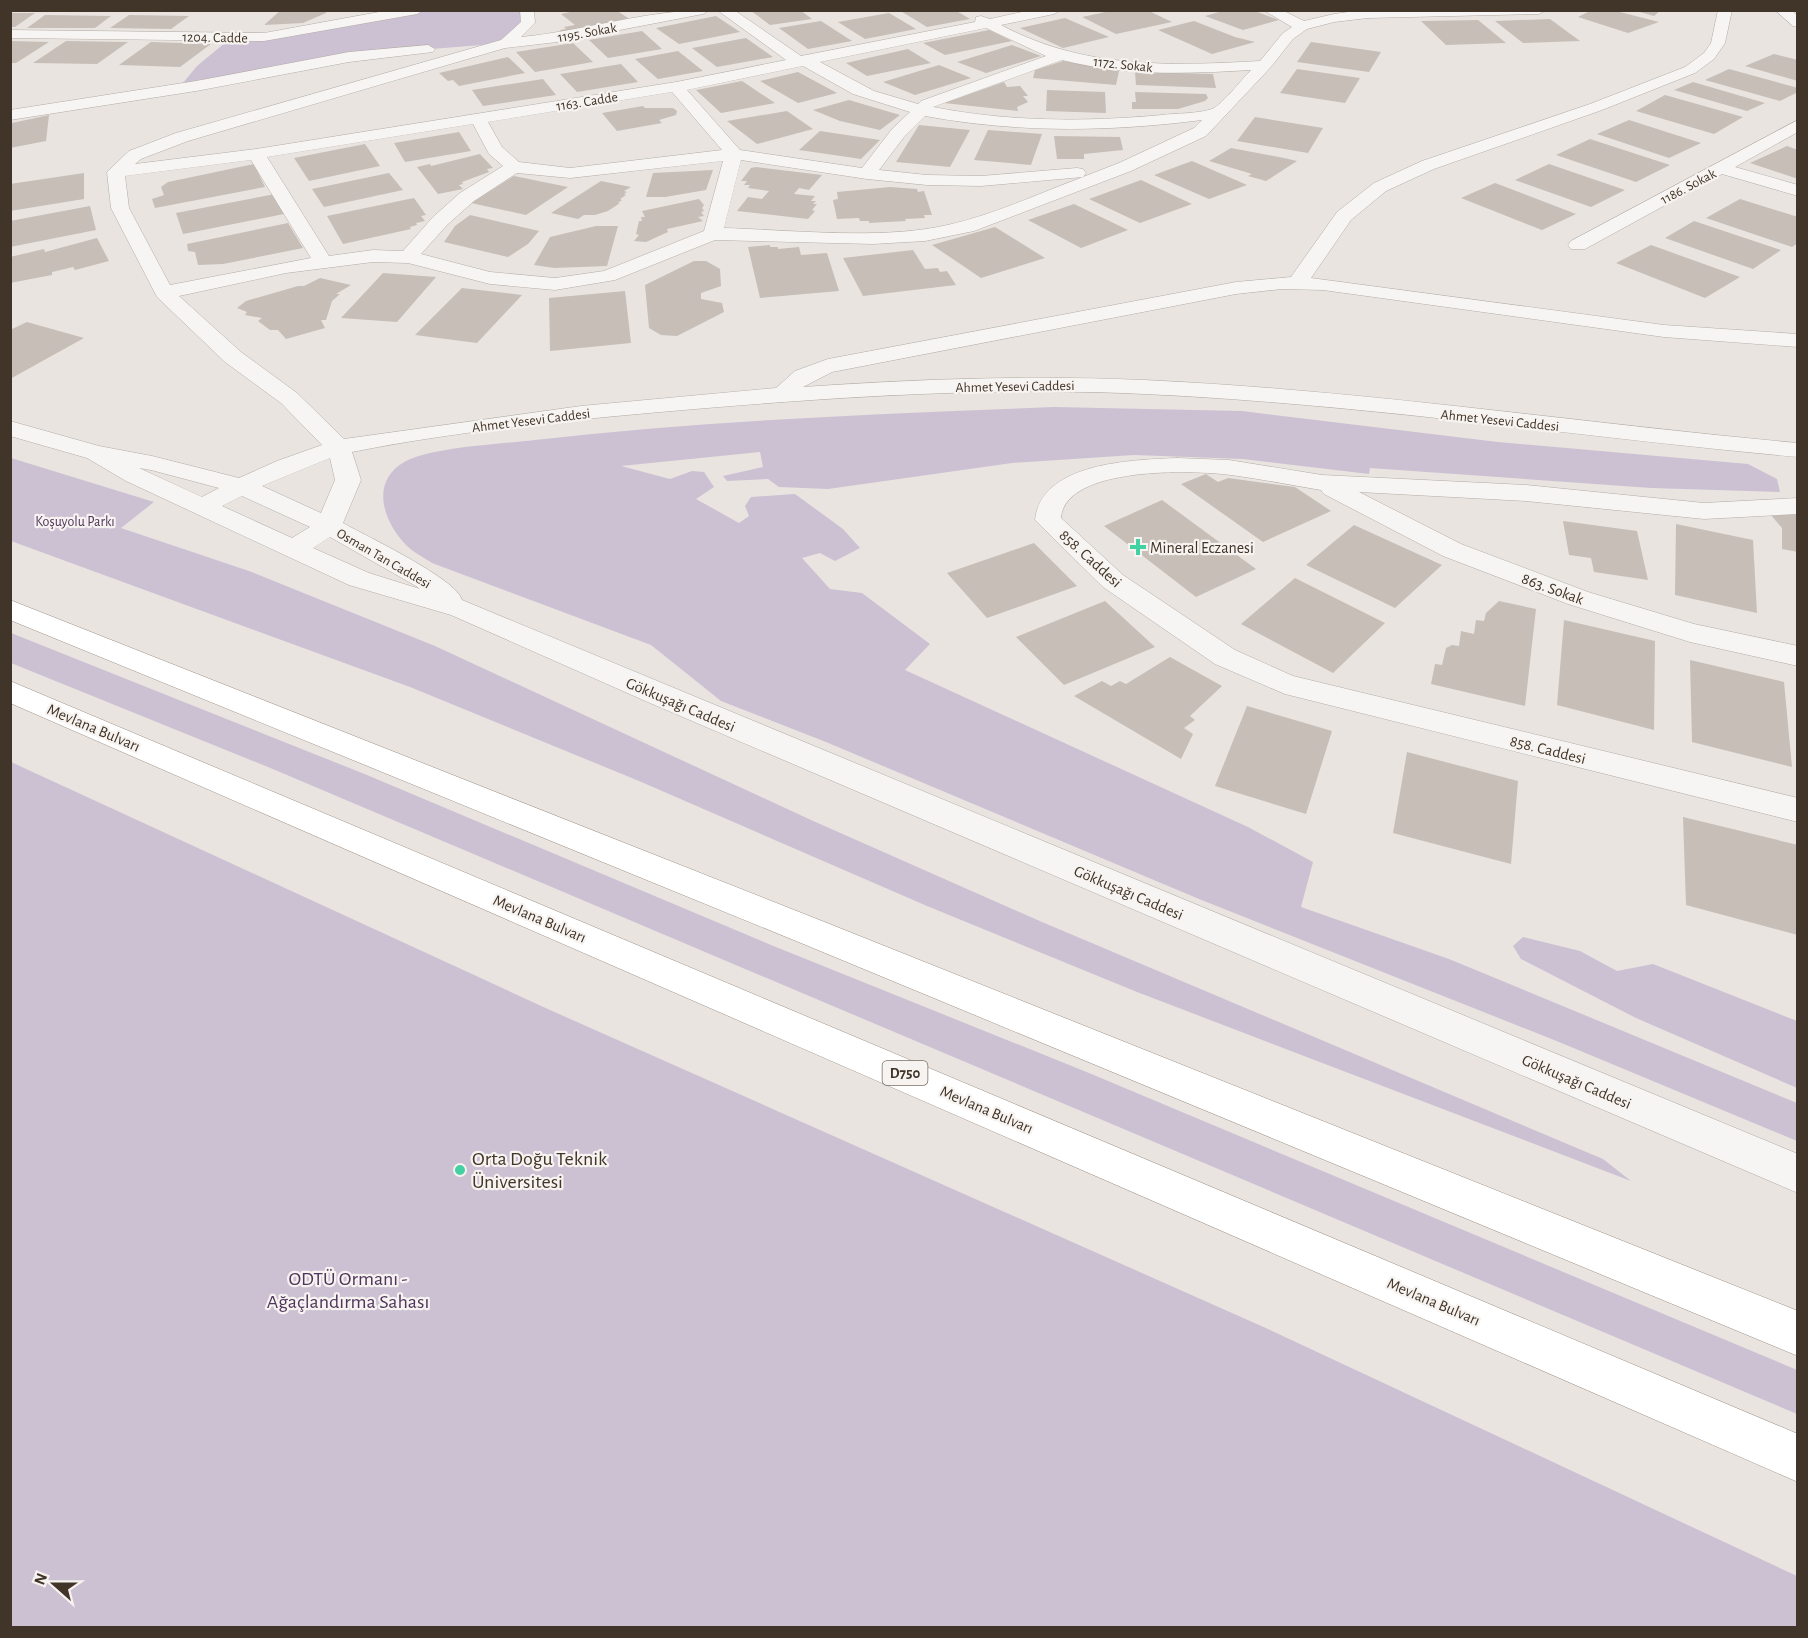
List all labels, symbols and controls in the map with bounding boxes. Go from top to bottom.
street label: 1195. Sokak [557,21,618,45]
street label: 1204. Cadde [182,30,248,46]
street label: 1172. Sokak [1093,55,1154,75]
street label: 1163. Cadde [555,90,619,114]
street label: 1186. Sokak [1658,166,1719,207]
street label: Ahmet Yesevi Caddesi [955,379,1075,395]
street label: Ahmet Yesevi Caddesi [471,407,591,435]
street label: Ahmet Yesevi Caddesi [1440,408,1560,434]
park label: Koşuyolu Parkı [35,515,115,529]
street label: Osman Tan Caddesi [334,526,433,591]
street label: 858. Caddesi [1056,527,1125,591]
marker: Mineral Eczanesi [1131,540,1145,554]
place label: Mineral Eczanesi [1150,540,1254,556]
street label: 863. Sokak [1519,570,1586,608]
street label: Gökkuşağı Caddesi [624,675,738,735]
street label: Mevlana Bulvarı [45,701,142,755]
street label: 858. Caddesi [1508,733,1587,767]
street label: Gökkuşağı Caddesi [1072,863,1186,923]
street label: Mevlana Bulvarı [491,892,588,946]
street label: Gökkuşağı Caddesi [1520,1052,1634,1112]
road number: D750 [882,1061,928,1085]
street label: Mevlana Bulvarı [938,1083,1035,1137]
place label: Orta Doğu Teknik Üniversitesi [472,1149,607,1192]
marker: Orta Doğu Teknik Üniversitesi [453,1163,467,1177]
park label: ODTÜ Ormanı - Ağaçlandırma Sahası [267,1269,429,1312]
street label: Mevlana Bulvarı [1385,1275,1482,1329]
north arrow [24,1554,84,1614]
text: N [31,1571,50,1587]

